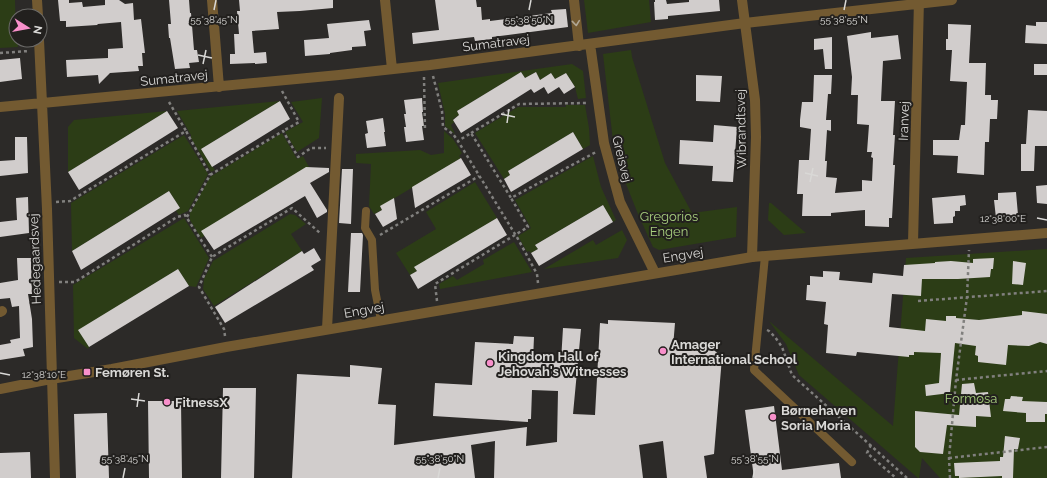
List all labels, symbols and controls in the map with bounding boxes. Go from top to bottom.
north arrow [8,8,48,48]
text: 55°38'45"N [190,14,238,25]
text: 55°38'50"N [505,14,553,25]
text: 55°38'55"N [820,14,868,25]
one-way arrow [572,20,581,26]
text: N [30,24,45,35]
street label: Sumatravej [462,31,530,55]
street label: Sumatravej [140,67,208,89]
street label: Wibrandtsvej [733,89,749,169]
street label: Iranvej [896,101,912,141]
street label: Greisvej [609,134,635,184]
park label: Gregorios Engen [640,209,698,239]
street label: Hedegaardsvej [26,213,44,305]
text: 12°38'00"E [980,213,1026,224]
street label: Engvej [662,244,704,266]
street label: Engvej [343,299,385,321]
place label: Amager International School [671,337,798,367]
marker: Amager International School [658,346,668,356]
place label: Kingdom Hall of Jehovah's Witnesses [498,349,627,379]
marker: Kingdom Hall of Jehovah's Witnesses [485,358,495,368]
place label: Femøren St. [95,365,169,380]
marker: Femøren St. [82,367,92,377]
text: 12°38'10"E [22,369,66,380]
park label: Formosa [945,391,997,406]
place label: FitnessX [175,395,228,410]
marker: FitnessX [162,397,172,407]
place label: Børnehaven Soria Moria [781,403,856,433]
marker: Børnehaven Soria Moria [768,412,778,422]
text: 55°38'45"N [101,453,149,464]
text: 55°38'50"N [416,453,464,464]
text: 55°38'55"N [731,453,779,464]

